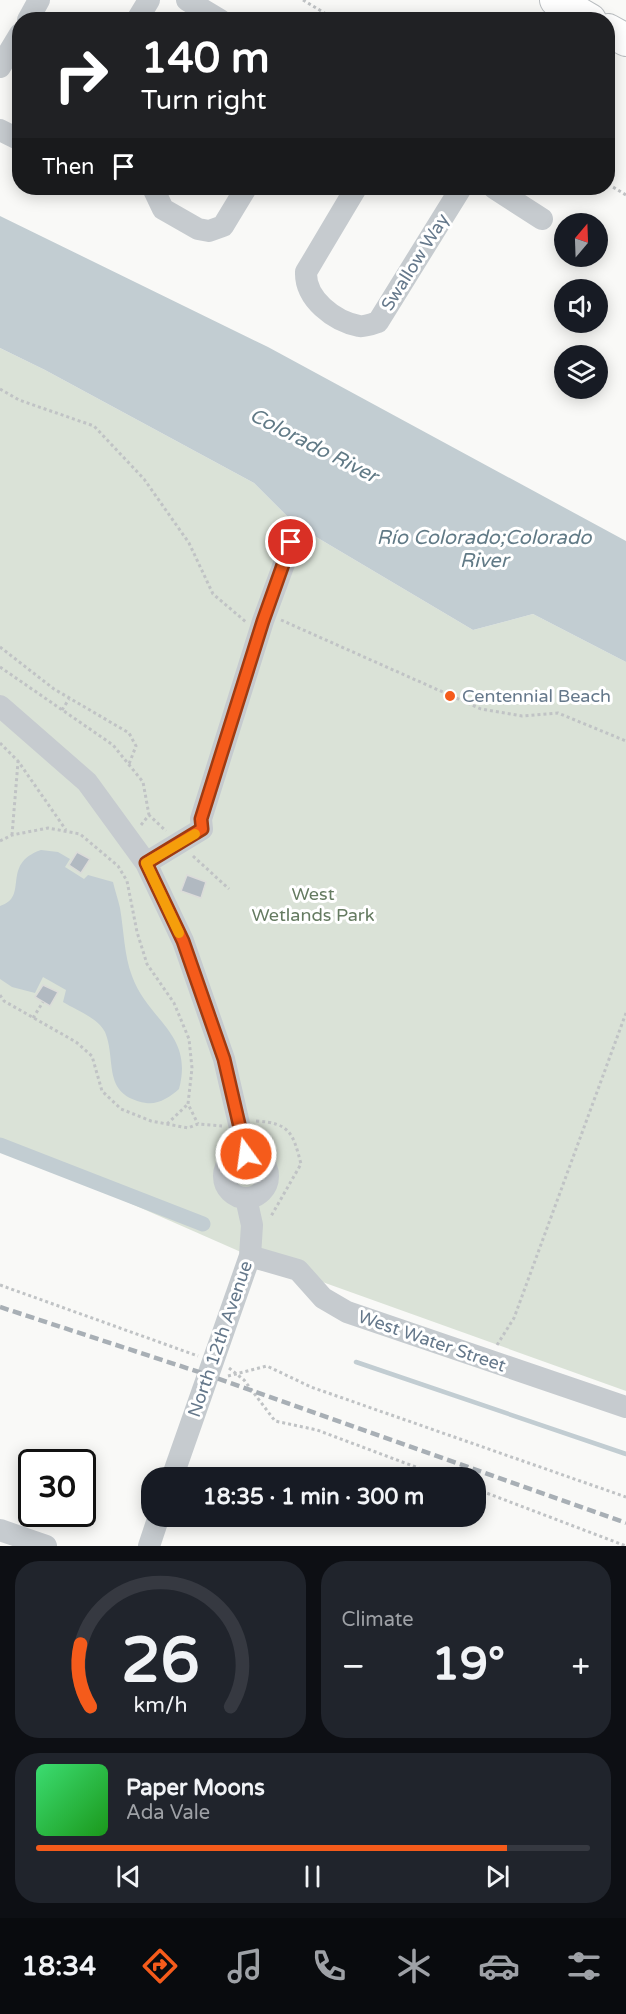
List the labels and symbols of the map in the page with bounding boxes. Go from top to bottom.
street label: Swallow Way [376,209,454,315]
north arrow [554,213,608,267]
water label: Colorado River [246,403,384,490]
pin [265,516,316,567]
water label: Río Colorado;Colorado River [377,526,592,573]
place label: Centennial Beach [462,685,611,707]
marker: Centennial Beach [443,689,457,703]
park label: West Wetlands Park [251,883,375,926]
position arrow [214,1122,278,1186]
street label: North 12th Avenue [183,1258,257,1420]
street label: West Water Street [355,1305,509,1377]
speed limit sign: 30 [18,1449,96,1527]

